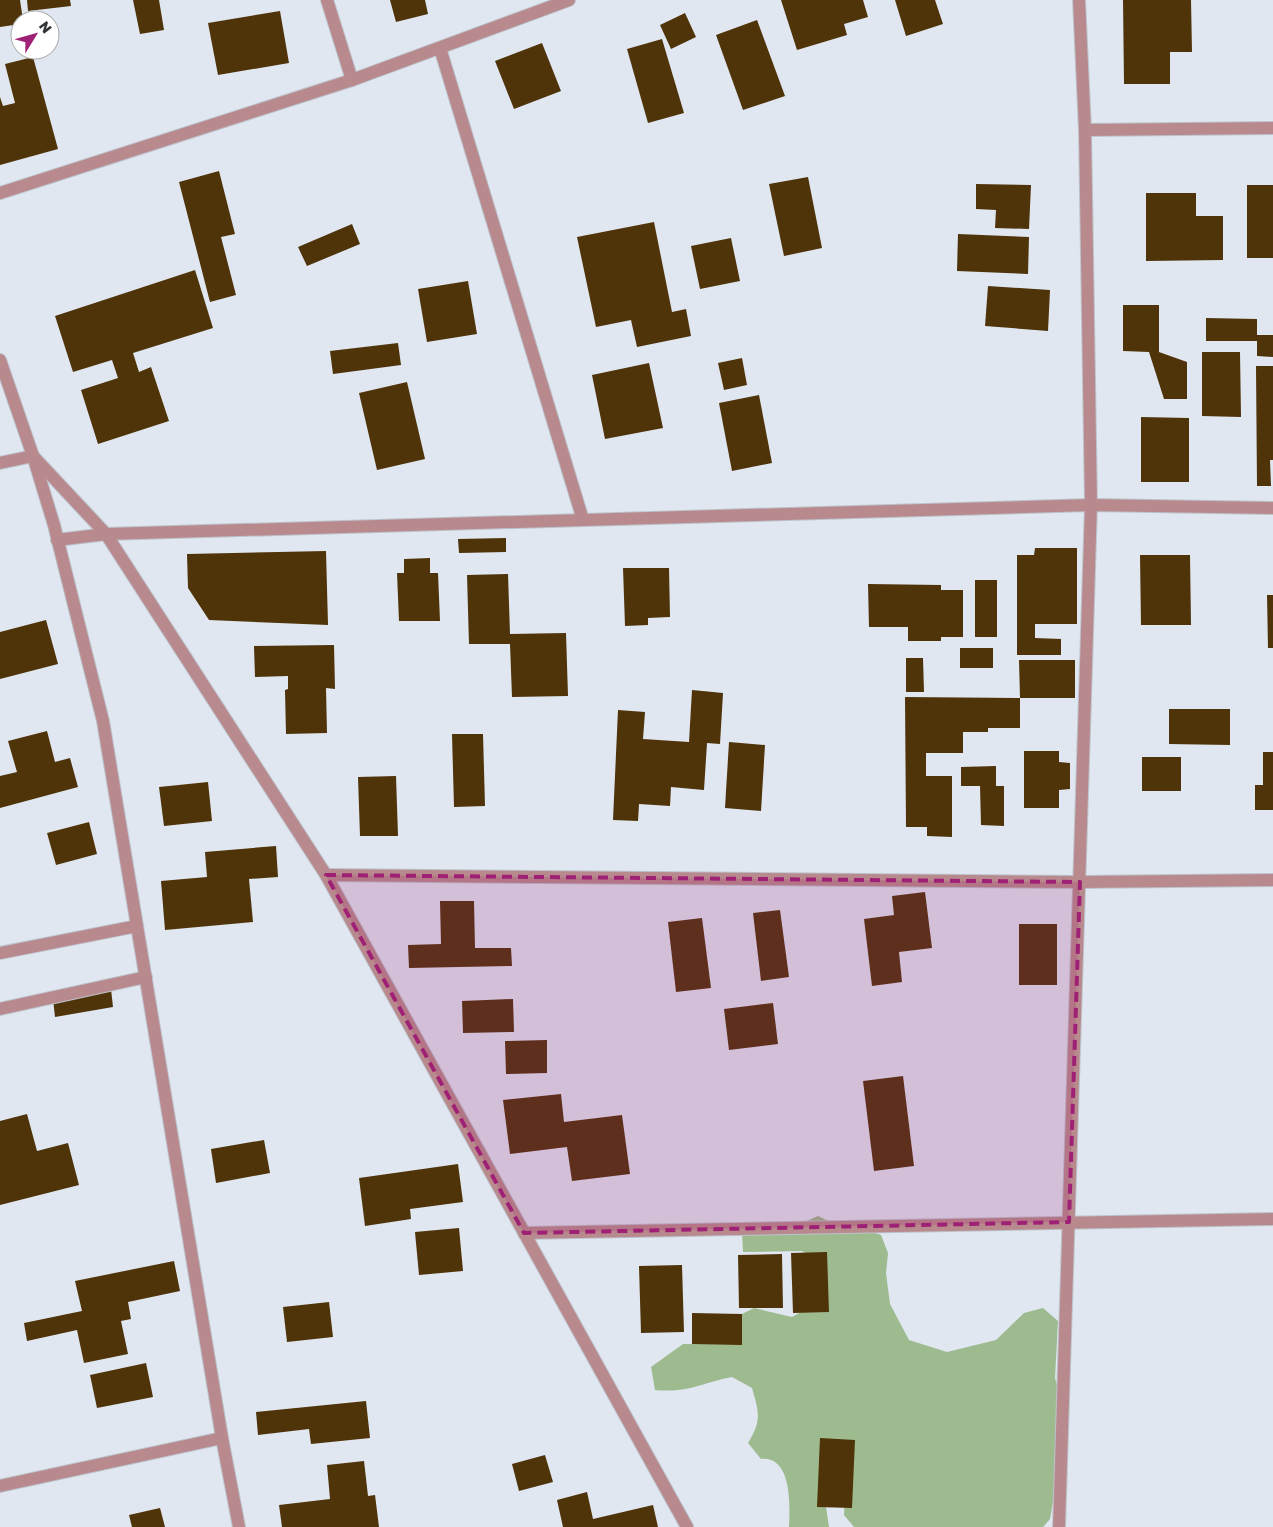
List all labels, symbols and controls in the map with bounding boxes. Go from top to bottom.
north arrow [10,10,60,60]
text: N [36,18,56,36]

